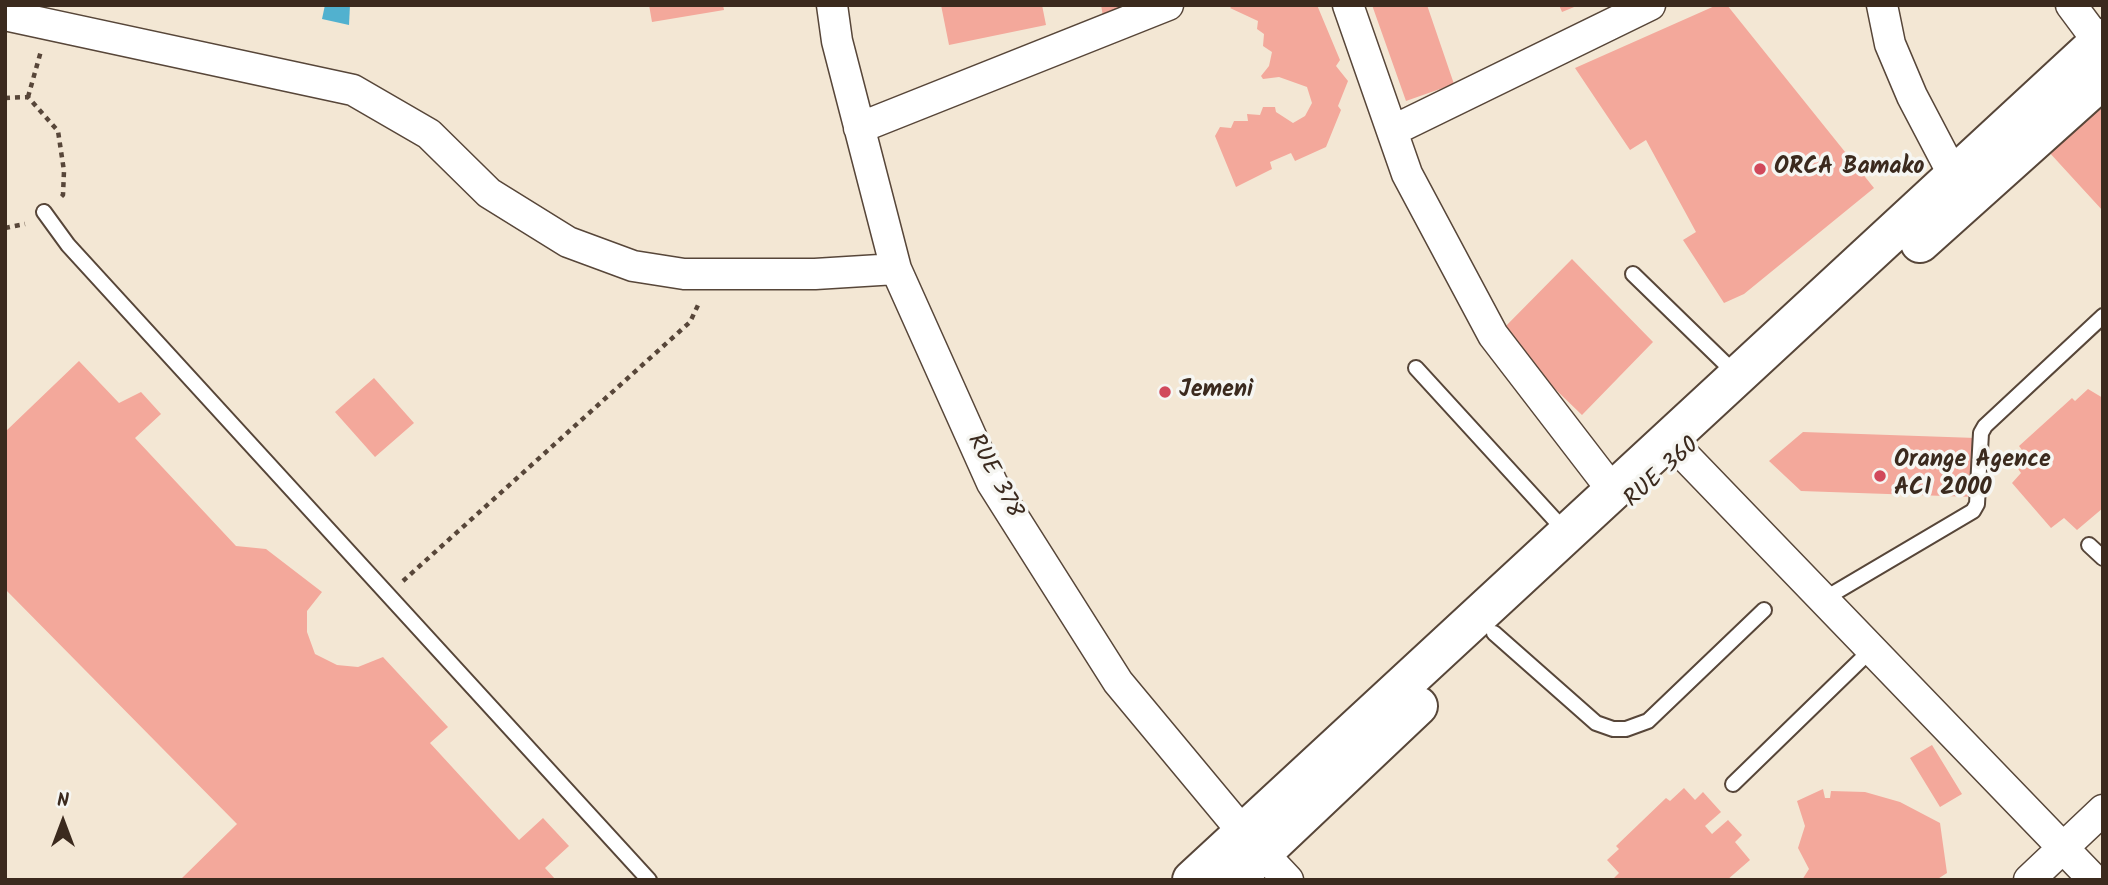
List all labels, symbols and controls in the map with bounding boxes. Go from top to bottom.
place label: ORCA Bamako [1774,155,1924,183]
marker: ORCA Bamako [1752,161,1768,177]
place label: Jemeni [1179,378,1253,406]
marker: Jemeni [1157,384,1173,400]
street label: RUE 378 [959,430,1027,524]
street label: RUE 360 [1620,433,1706,515]
place label: Orange Agence ACI 2000 [1894,448,2051,504]
marker: Orange Agence ACI 2000 [1872,468,1888,484]
text: N [57,786,69,816]
north arrow [28,787,98,857]

